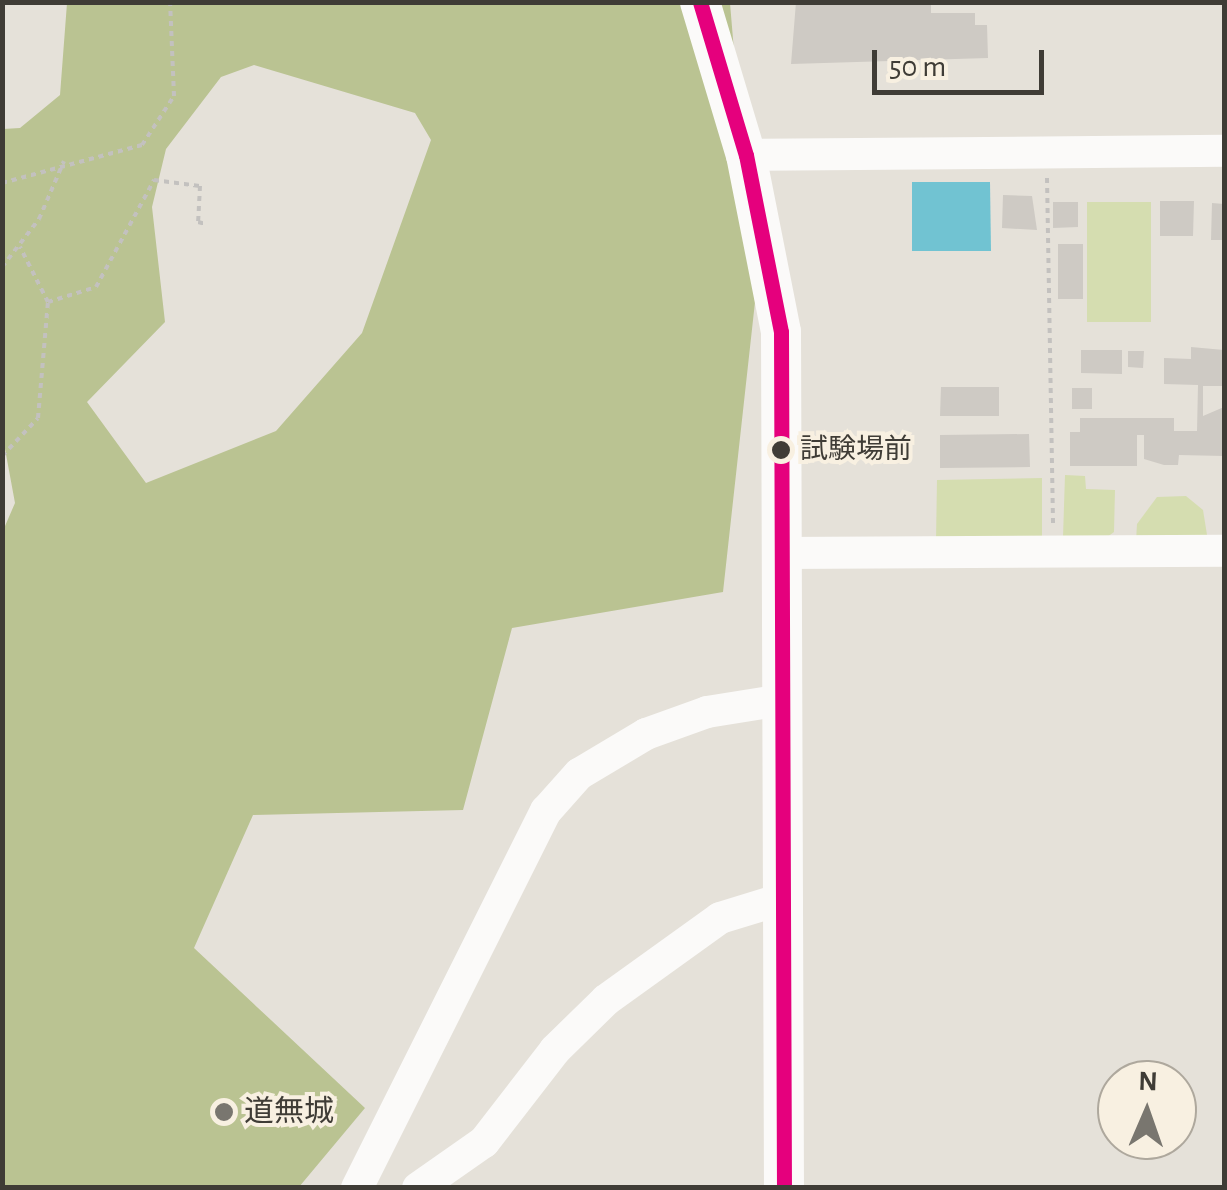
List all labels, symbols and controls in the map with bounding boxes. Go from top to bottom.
scale bar [877,30,1050,92]
text: 50 m [889,52,946,82]
place label: 試験場前 [800,433,912,467]
marker: 試験場前 [771,440,791,460]
north arrow [1097,1060,1197,1160]
text: N [1138,1068,1158,1096]
place label: 道無城 [244,1094,334,1130]
marker: 道無城 [213,1101,235,1123]

